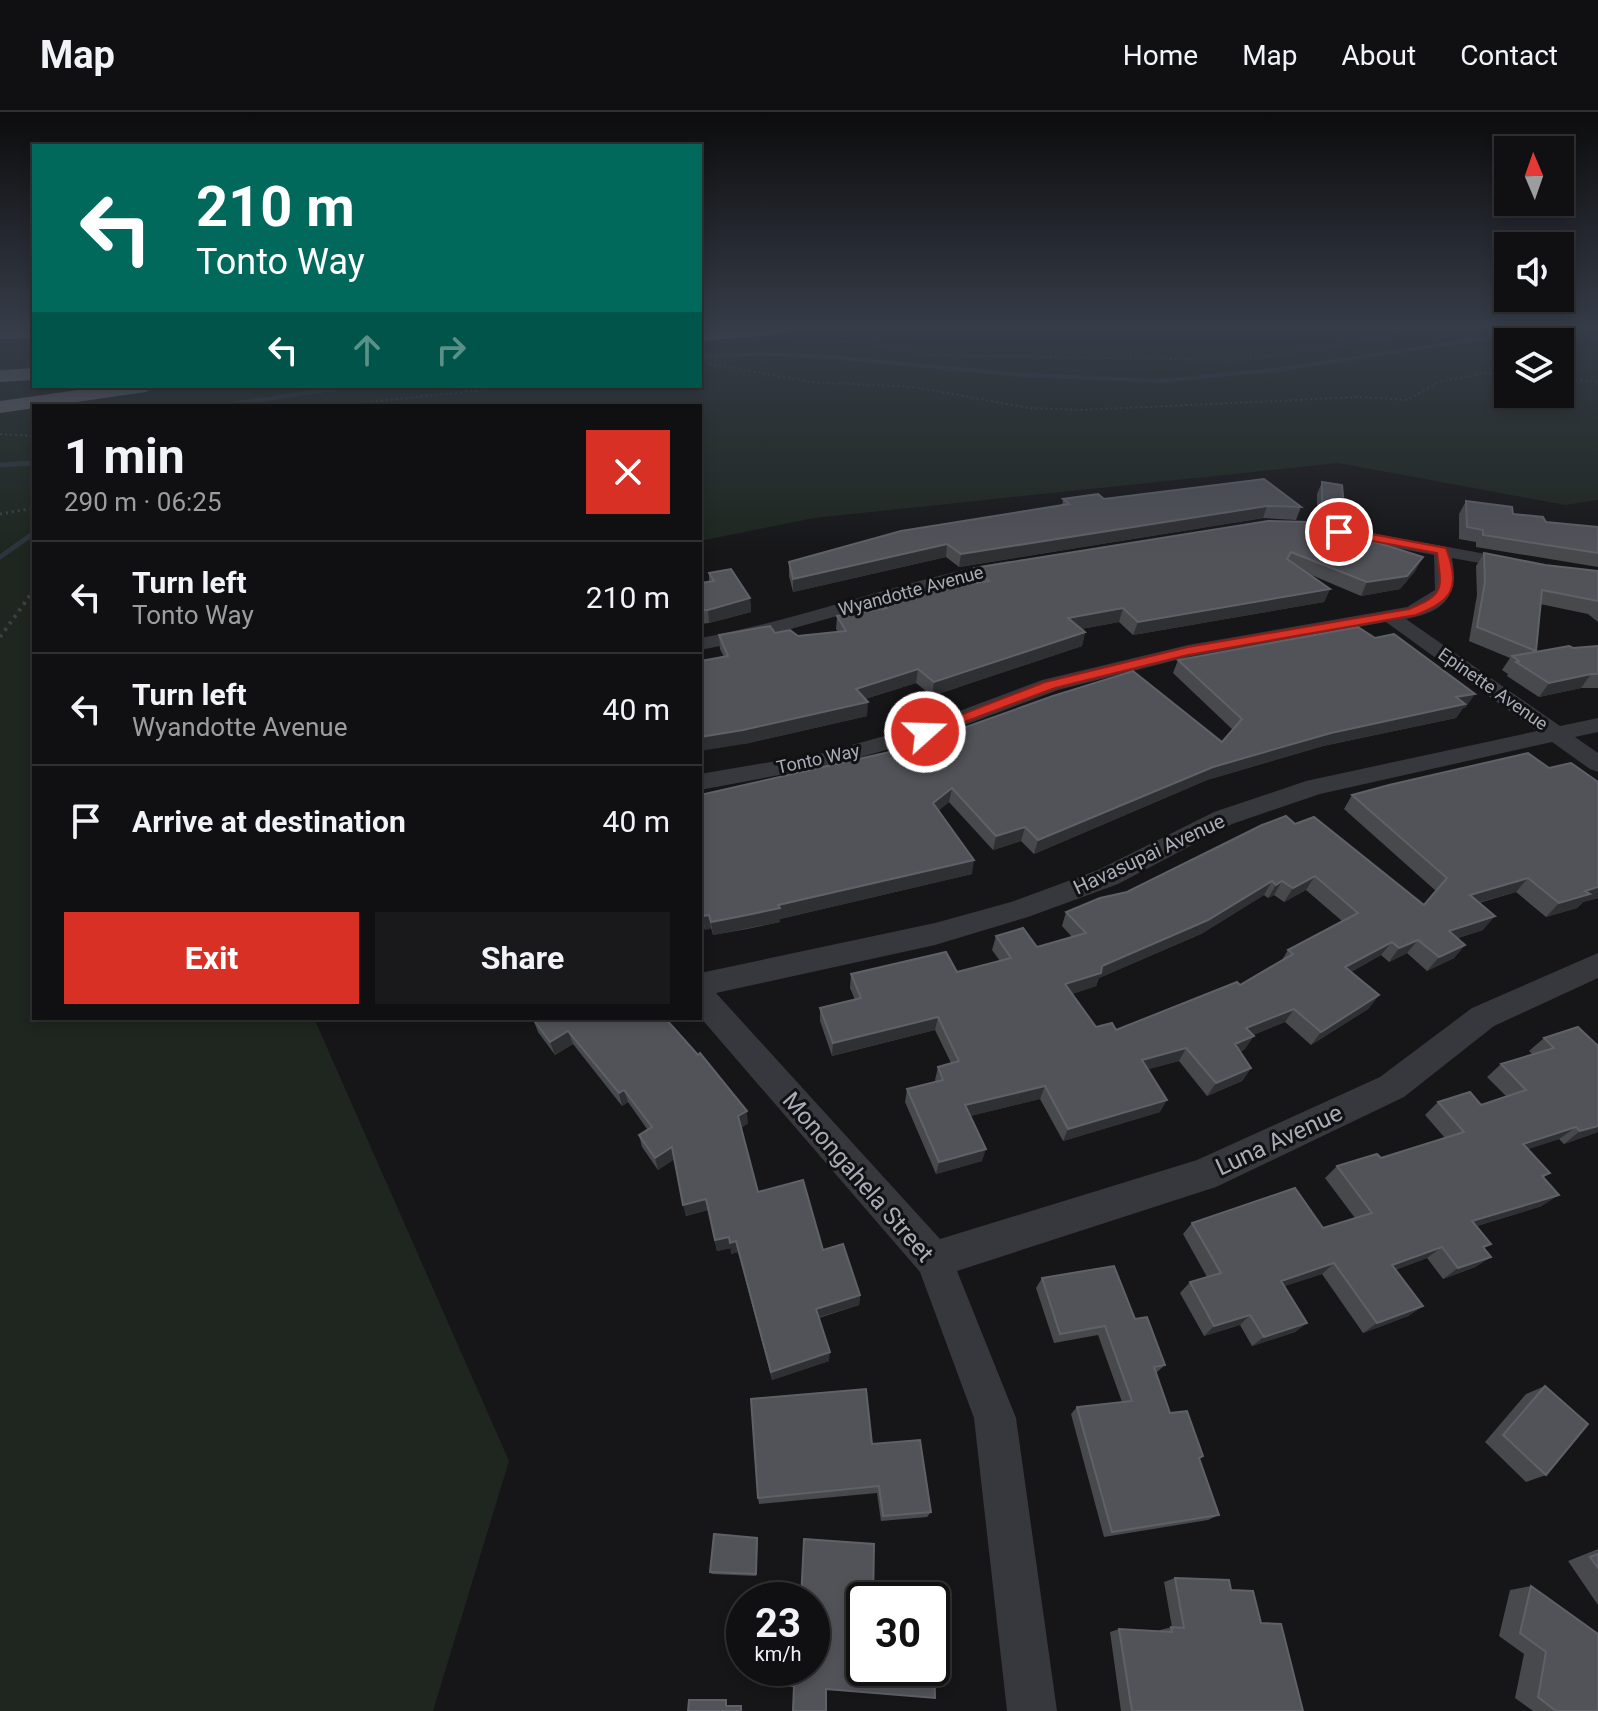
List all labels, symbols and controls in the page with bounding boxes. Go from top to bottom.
text: Map [40,33,115,77]
text: Home [1123,39,1198,72]
text: Map [1242,39,1298,72]
text: About [1342,39,1416,72]
text: Contact [1460,39,1558,72]
north arrow [1494,136,1574,216]
map controls [1494,136,1574,408]
text: 210 m [196,174,355,240]
icon: left [64,176,168,280]
button: sound [1494,232,1574,312]
text: Tonto Way [196,241,365,283]
icon: left [261,328,305,372]
icon: ahead [345,328,389,372]
icon: right [429,328,473,372]
button: layers [1494,328,1574,408]
text: 1 min [64,428,185,485]
button: close [586,430,670,514]
text: 290 m · 06:25 [64,487,222,517]
pin [1305,498,1373,566]
icon: arrive [1317,510,1361,554]
street label: Wyandotte Avenue [836,561,986,620]
text: Turn left [132,565,247,600]
icon: left [64,575,108,619]
text: 210 m [586,580,670,615]
text: Tonto Way [132,600,254,630]
street label: Epinette Avenue [1434,643,1552,734]
text: Turn left [132,677,247,712]
icon: left [64,687,108,731]
position arrow [883,690,967,774]
text: 40 m [603,692,670,727]
text: Wyandotte Avenue [132,712,347,742]
street label: Tonto Way [774,739,862,778]
icon: arrive [64,799,108,843]
text: Arrive at destination [132,804,406,839]
text: 40 m [603,804,670,839]
street label: Havasupai Avenue [1070,808,1228,900]
button: Exit [64,912,359,1004]
button: Share [375,912,670,1004]
street label: Monongahela Street [777,1087,939,1268]
street label: Luna Avenue [1211,1098,1347,1182]
speed limit sign: 30 [846,1582,950,1686]
text: 23 [755,1600,801,1647]
text: km/h [755,1642,801,1666]

